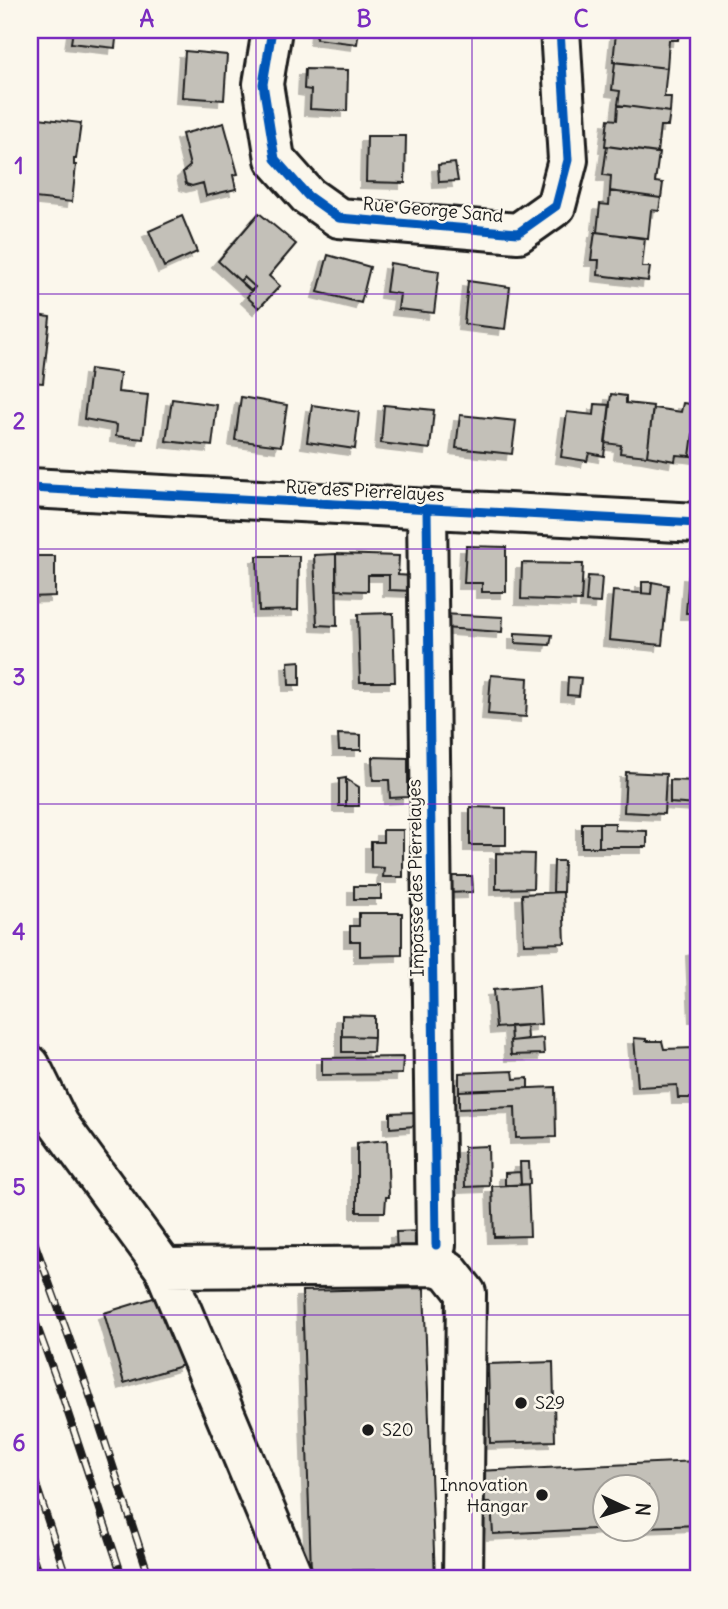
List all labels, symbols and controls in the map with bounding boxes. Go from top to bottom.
text: A [140,4,155,33]
text: B [356,4,372,33]
text: C [573,4,589,33]
text: 1 [14,151,24,180]
street label: Rue George Sand [362,192,505,227]
text: 2 [13,406,26,435]
street label: Rue des Pierrelayes [285,475,445,506]
text: 3 [12,662,26,691]
street label: Impasse des Pierrelayes [402,779,429,977]
text: 4 [12,917,26,946]
text: 5 [12,1172,26,1201]
place label: S29 [535,1391,565,1414]
marker: S29 [513,1395,529,1411]
place label: S20 [382,1418,414,1441]
marker: S20 [360,1422,376,1438]
text: 6 [12,1428,26,1457]
north arrow [592,1472,662,1542]
place label: Innovation Hangar [440,1473,529,1517]
marker: Innovation Hangar [534,1487,550,1503]
text: N [631,1502,655,1517]

